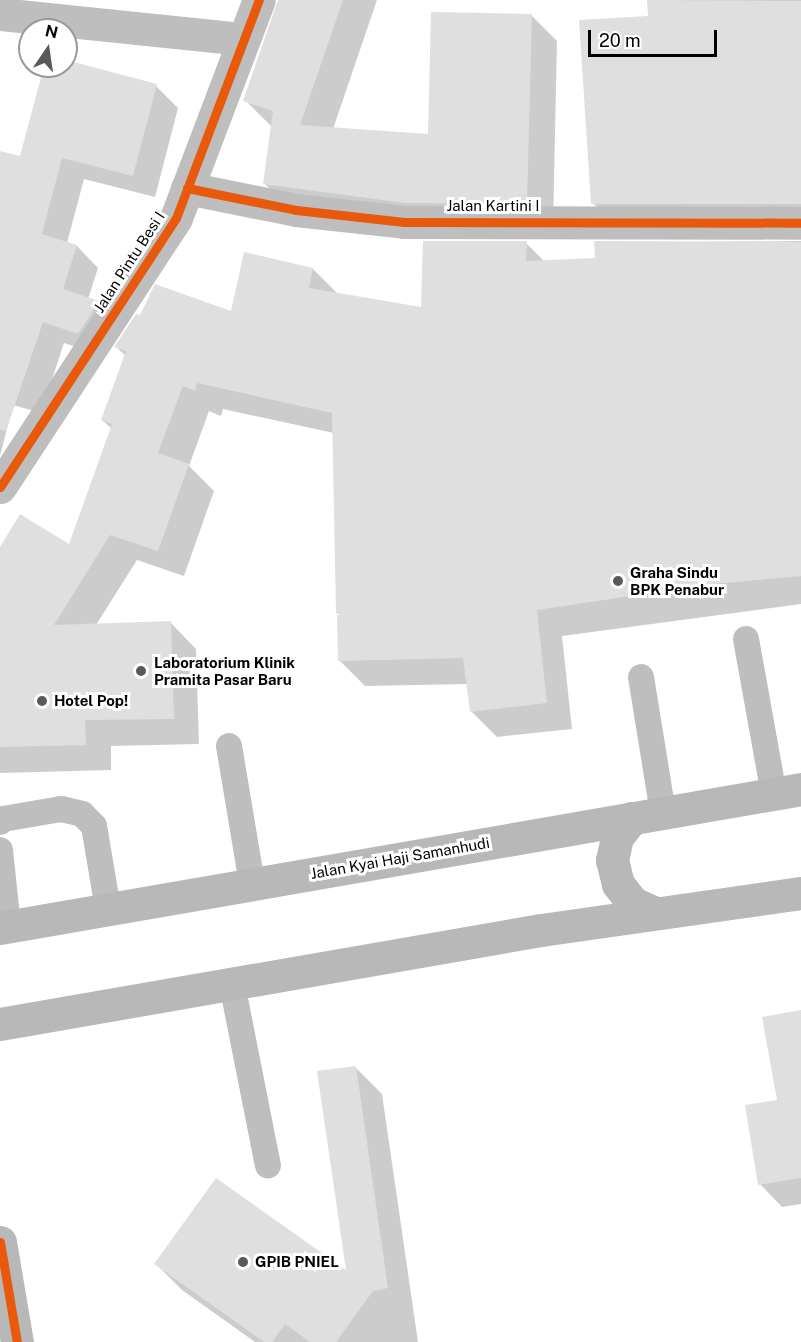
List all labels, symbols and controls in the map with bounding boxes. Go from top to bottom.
north arrow [18,18,78,78]
scale bar [591,18,720,56]
text: N [43,21,60,43]
text: 20 m [599,30,641,51]
street label: Jalan Kartini I [446,197,540,215]
street label: Jalan Pintu Besi I [90,208,168,316]
place label: Graha Sindu BPK Penabur [630,563,724,598]
marker: Graha Sindu BPK Penabur [611,574,625,588]
place label: Laboratorium Klinik Pramita Pasar Baru [154,653,295,688]
marker: Laboratorium Klinik Pramita Pasar Baru [132,662,150,680]
place label: Hotel Pop! [54,692,128,710]
marker: Hotel Pop! [35,694,49,708]
street label: Jalan Kyai Haji Samanhudi [309,833,491,883]
place label: GPIB PNIEL [255,1253,339,1271]
marker: GPIB PNIEL [236,1255,250,1269]

